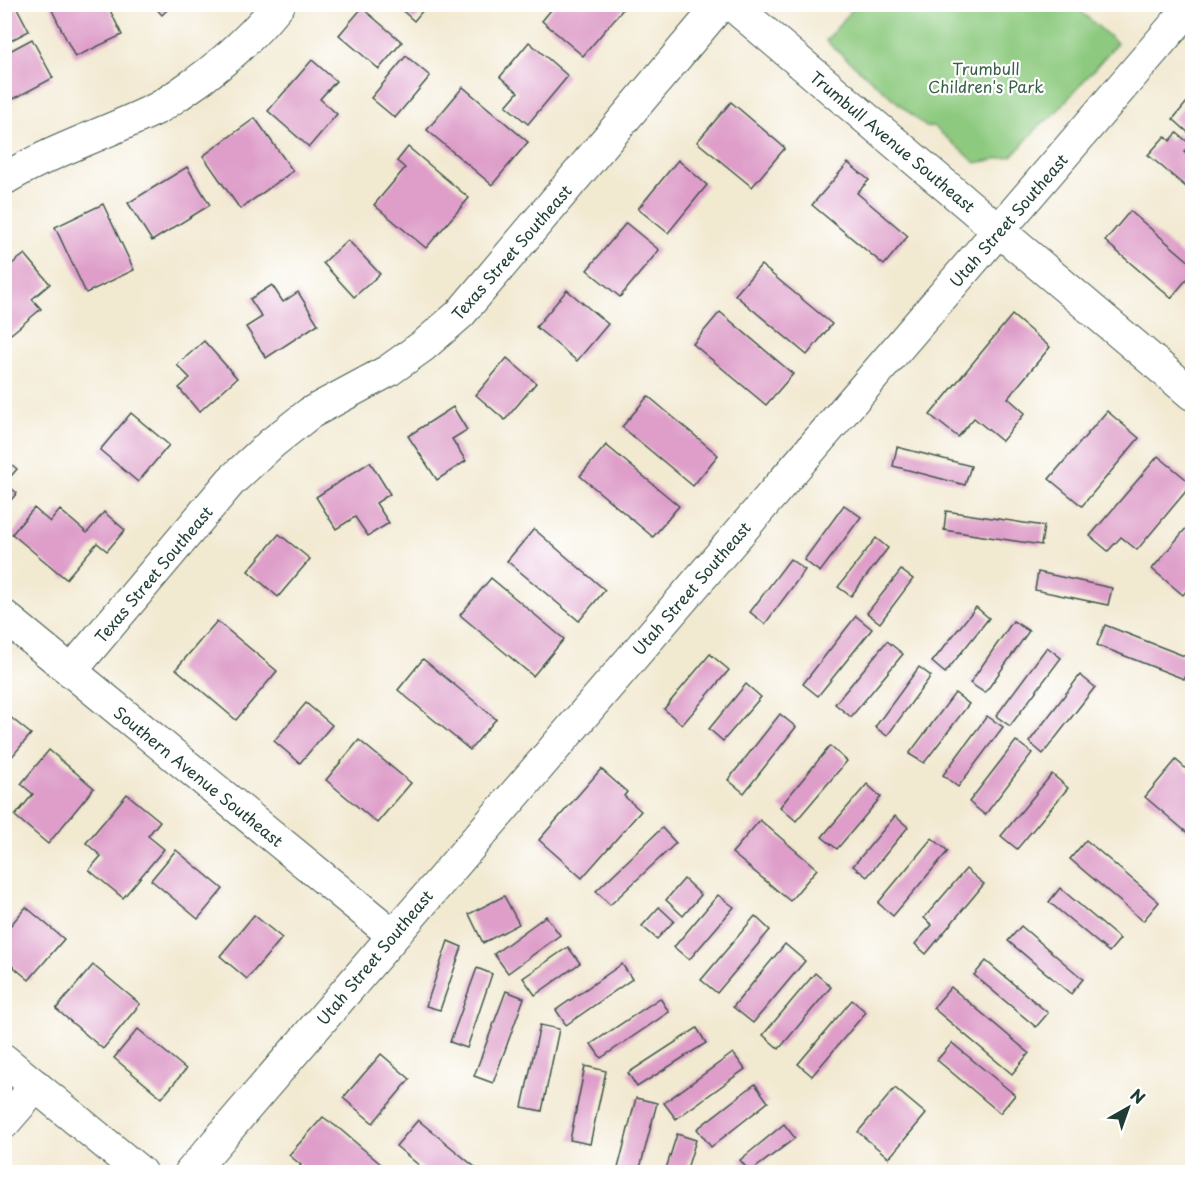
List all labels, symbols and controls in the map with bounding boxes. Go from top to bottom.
park label: Trumbull Children's Park [928,56,1044,98]
street label: Trumbull Avenue Southeast [805,65,981,217]
street label: Utah Street Southeast [943,148,1073,292]
street label: Texas Street Southeast [445,179,577,325]
street label: Texas Street Southeast [88,500,218,648]
street label: Utah Street Southeast [626,516,756,660]
street label: Southern Avenue Southeast [109,700,289,852]
street label: Utah Street Southeast [310,884,438,1030]
north arrow [1098,1078,1158,1138]
text: N [1126,1082,1151,1109]

